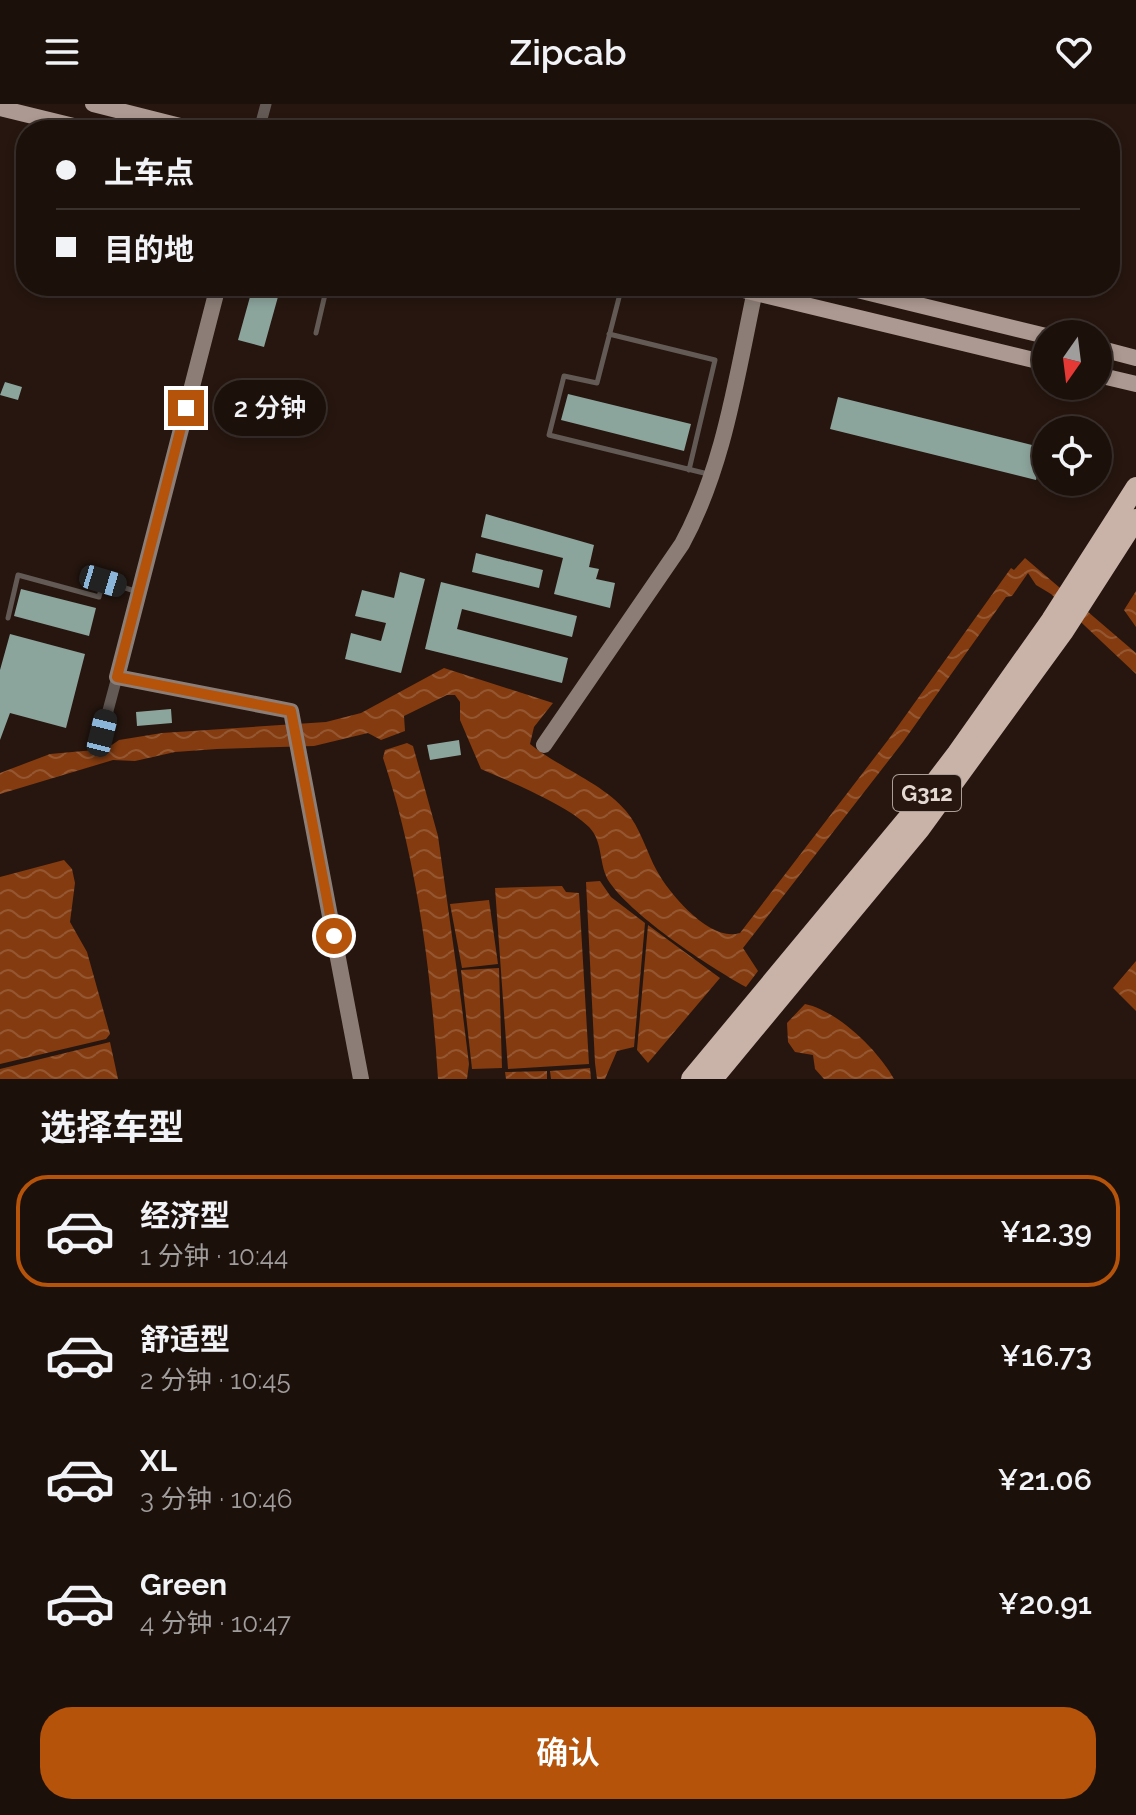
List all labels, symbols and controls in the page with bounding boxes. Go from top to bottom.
icon: menu [40,30,84,74]
icon: heart [1052,30,1096,74]
text: Zipcab [509,31,627,73]
text: 上车点 [104,155,194,190]
text: 目的地 [104,232,194,267]
north arrow [1032,320,1112,400]
map controls [1032,320,1112,496]
callout: 2 分钟 [214,380,326,436]
route end [168,390,204,426]
text: 2 分钟 [234,393,306,423]
button: locate [1032,416,1112,496]
car [77,563,129,599]
car [85,707,119,759]
road number: G312 [893,775,961,811]
route start [316,918,352,954]
text: 选择车型 [40,1106,184,1148]
icon: car [44,1195,116,1267]
text: 经济型 [140,1198,230,1233]
text: ¥12.39 [1000,1214,1092,1249]
text: 1 分钟 · 10:44 [140,1241,288,1271]
icon: car [44,1319,116,1391]
text: 舒适型 [140,1322,230,1357]
text: ¥16.73 [1000,1338,1092,1373]
text: 2 分钟 · 10:45 [140,1365,291,1395]
icon: car [44,1443,116,1515]
text: XL [140,1443,177,1478]
text: ¥21.06 [997,1462,1092,1497]
text: 3 分钟 · 10:46 [140,1484,293,1514]
icon: car [44,1567,116,1639]
text: Green [140,1567,227,1602]
text: ¥20.91 [998,1586,1092,1621]
text: 4 分钟 · 10:47 [140,1608,291,1638]
button: 确认 [40,1707,1096,1799]

